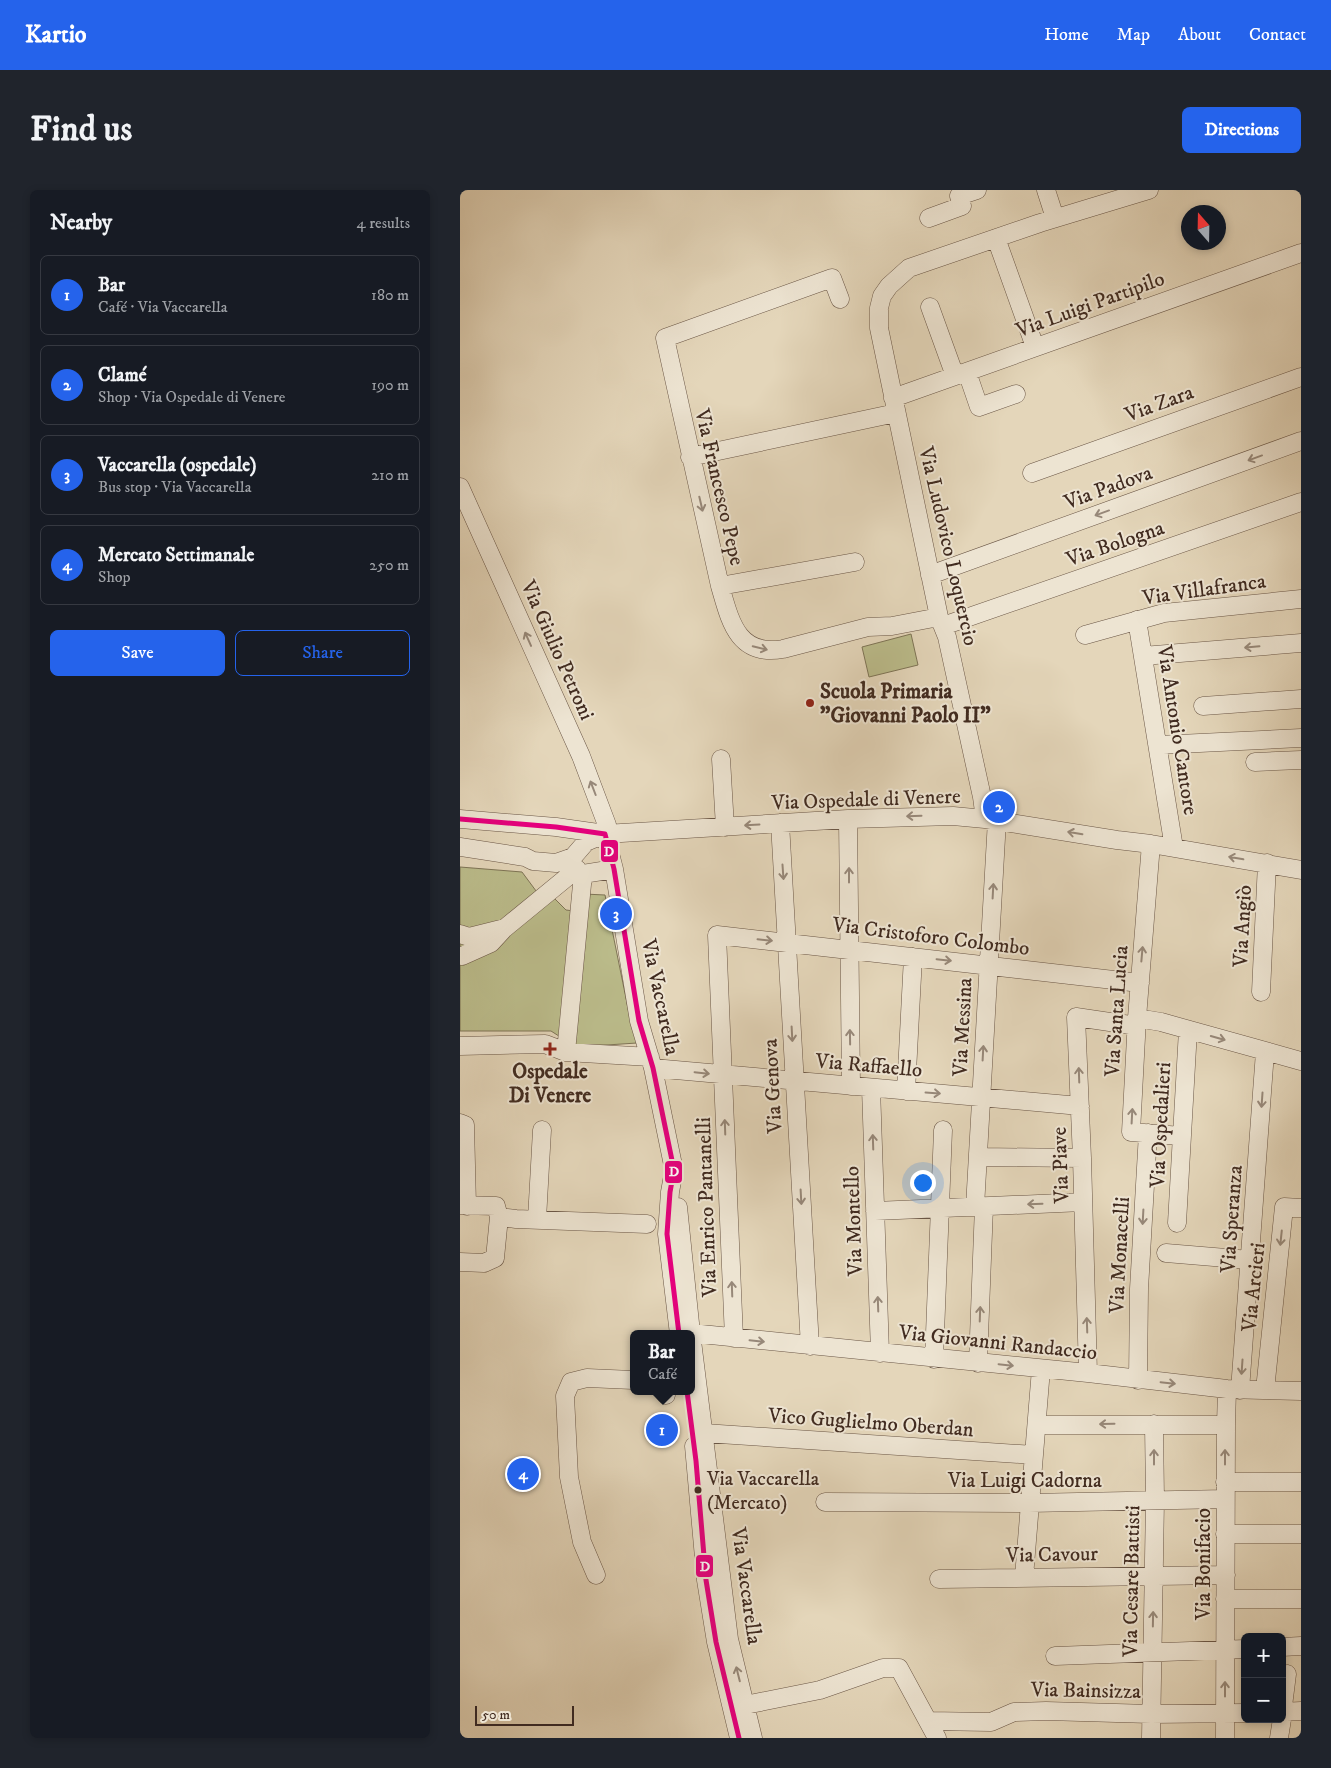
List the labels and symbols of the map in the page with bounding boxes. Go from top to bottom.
north arrow [1181,205,1226,250]
street label: Via Luigi Partipilo [1012,266,1168,344]
street label: Via Zara [1121,380,1197,429]
street label: Via Francesco Pepe [688,405,750,568]
street label: Via Ludovico Loquercio [912,443,984,648]
one-way arrow [1248,454,1263,463]
street label: Via Padova [1060,460,1156,516]
one-way arrow [697,496,706,512]
one-way arrow [1095,509,1110,518]
street label: Via Bologna [1062,515,1168,573]
street label: Via Villafranca [1140,568,1268,612]
street label: Via Giulio Petroni [514,576,600,724]
one-way arrow [522,632,532,647]
street label: Via Antonio Cantore [1151,643,1203,817]
one-way arrow [1245,643,1261,652]
one-way arrow [752,644,768,653]
place label: Scuola Primaria "Giovanni Paolo II" [820,679,991,729]
marker: Scuola Primaria "Giovanni Paolo II" [804,697,816,709]
one-way arrow [587,781,597,796]
street label: Via Ospedale di Venere [770,784,961,816]
pin: 2 [983,788,1015,826]
one-way arrow [906,812,922,821]
one-way arrow [744,821,760,830]
one-way arrow [1068,828,1084,838]
line badge: D [600,839,619,863]
text: D [604,843,615,861]
one-way arrow [1228,853,1244,863]
one-way arrow [779,864,788,880]
one-way arrow [844,867,853,883]
one-way arrow [988,883,997,899]
street label: Via Angiò [1228,884,1258,969]
pin: 3 [600,895,632,933]
street label: Via Cristoforo Colombo [830,912,1031,962]
one-way arrow [757,935,773,944]
street label: Via Vaccarella [635,936,685,1058]
street label: Via Santa Lucia [1099,944,1135,1079]
one-way arrow [1137,946,1147,962]
one-way arrow [936,955,952,965]
street label: Via Messina [947,977,979,1078]
one-way arrow [787,1026,797,1042]
one-way arrow [845,1029,855,1046]
one-way arrow [1210,1034,1226,1044]
street label: Via Genova [758,1038,789,1135]
marker: Ospedale Di Venere [543,1042,557,1056]
one-way arrow [978,1045,987,1061]
street label: Via Raffaello [814,1048,923,1084]
place label: Ospedale Di Venere [509,1059,592,1109]
street label: Via Ospedalieri [1145,1061,1177,1190]
one-way arrow [1074,1067,1083,1083]
one-way arrow [693,1068,709,1077]
one-way arrow [925,1088,941,1097]
one-way arrow [1257,1092,1266,1108]
one-way arrow [1127,1108,1136,1124]
street label: Via Enrico Pantanelli [691,1117,723,1298]
one-way arrow [721,1119,730,1135]
street label: Via Piave [1047,1126,1075,1205]
one-way arrow [868,1134,877,1150]
line badge: D [664,1160,683,1184]
text: D [669,1163,680,1181]
street label: Via Speranza [1215,1164,1249,1275]
street label: Via Montello [839,1165,869,1277]
your location [910,1170,936,1196]
one-way arrow [796,1188,805,1204]
street label: Via Monacelli [1104,1196,1136,1315]
one-way arrow [1027,1200,1043,1209]
one-way arrow [1139,1209,1148,1225]
one-way arrow [1276,1230,1286,1246]
street label: Via Arcieri [1236,1241,1272,1334]
one-way arrow [727,1282,736,1298]
one-way arrow [874,1296,883,1312]
one-way arrow [975,1306,985,1322]
one-way arrow [1082,1317,1091,1333]
street label: Via Giovanni Randaccio [896,1320,1098,1366]
one-way arrow [749,1336,765,1346]
one-way arrow [1237,1359,1247,1375]
one-way arrow [998,1361,1014,1370]
one-way arrow [1159,1378,1175,1388]
street label: Vico Guglielmo Oberdan [766,1403,975,1443]
pin: 1 [646,1411,678,1449]
one-way arrow [1099,1419,1116,1429]
one-way arrow [1149,1449,1159,1466]
one-way arrow [1220,1449,1230,1466]
pin: 4 [507,1455,539,1493]
place label: Via Vaccarella (Mercato) [706,1467,820,1516]
street label: Via Luigi Cadorna [947,1468,1102,1494]
marker: Via Vaccarella (Mercato) [693,1485,703,1495]
street label: Via Cesare Battisti [1118,1505,1146,1658]
street label: Via Bonifacio [1191,1508,1217,1621]
street label: Via Vaccarella [725,1525,767,1646]
street label: Via Cavour [1005,1541,1098,1569]
line badge: D [695,1554,714,1578]
text: D [700,1558,711,1576]
one-way arrow [1148,1612,1158,1628]
one-way arrow [733,1666,742,1682]
street label: Via Bainsizza [1030,1677,1141,1705]
one-way arrow [1220,1682,1230,1698]
scale bar [475,1703,574,1726]

